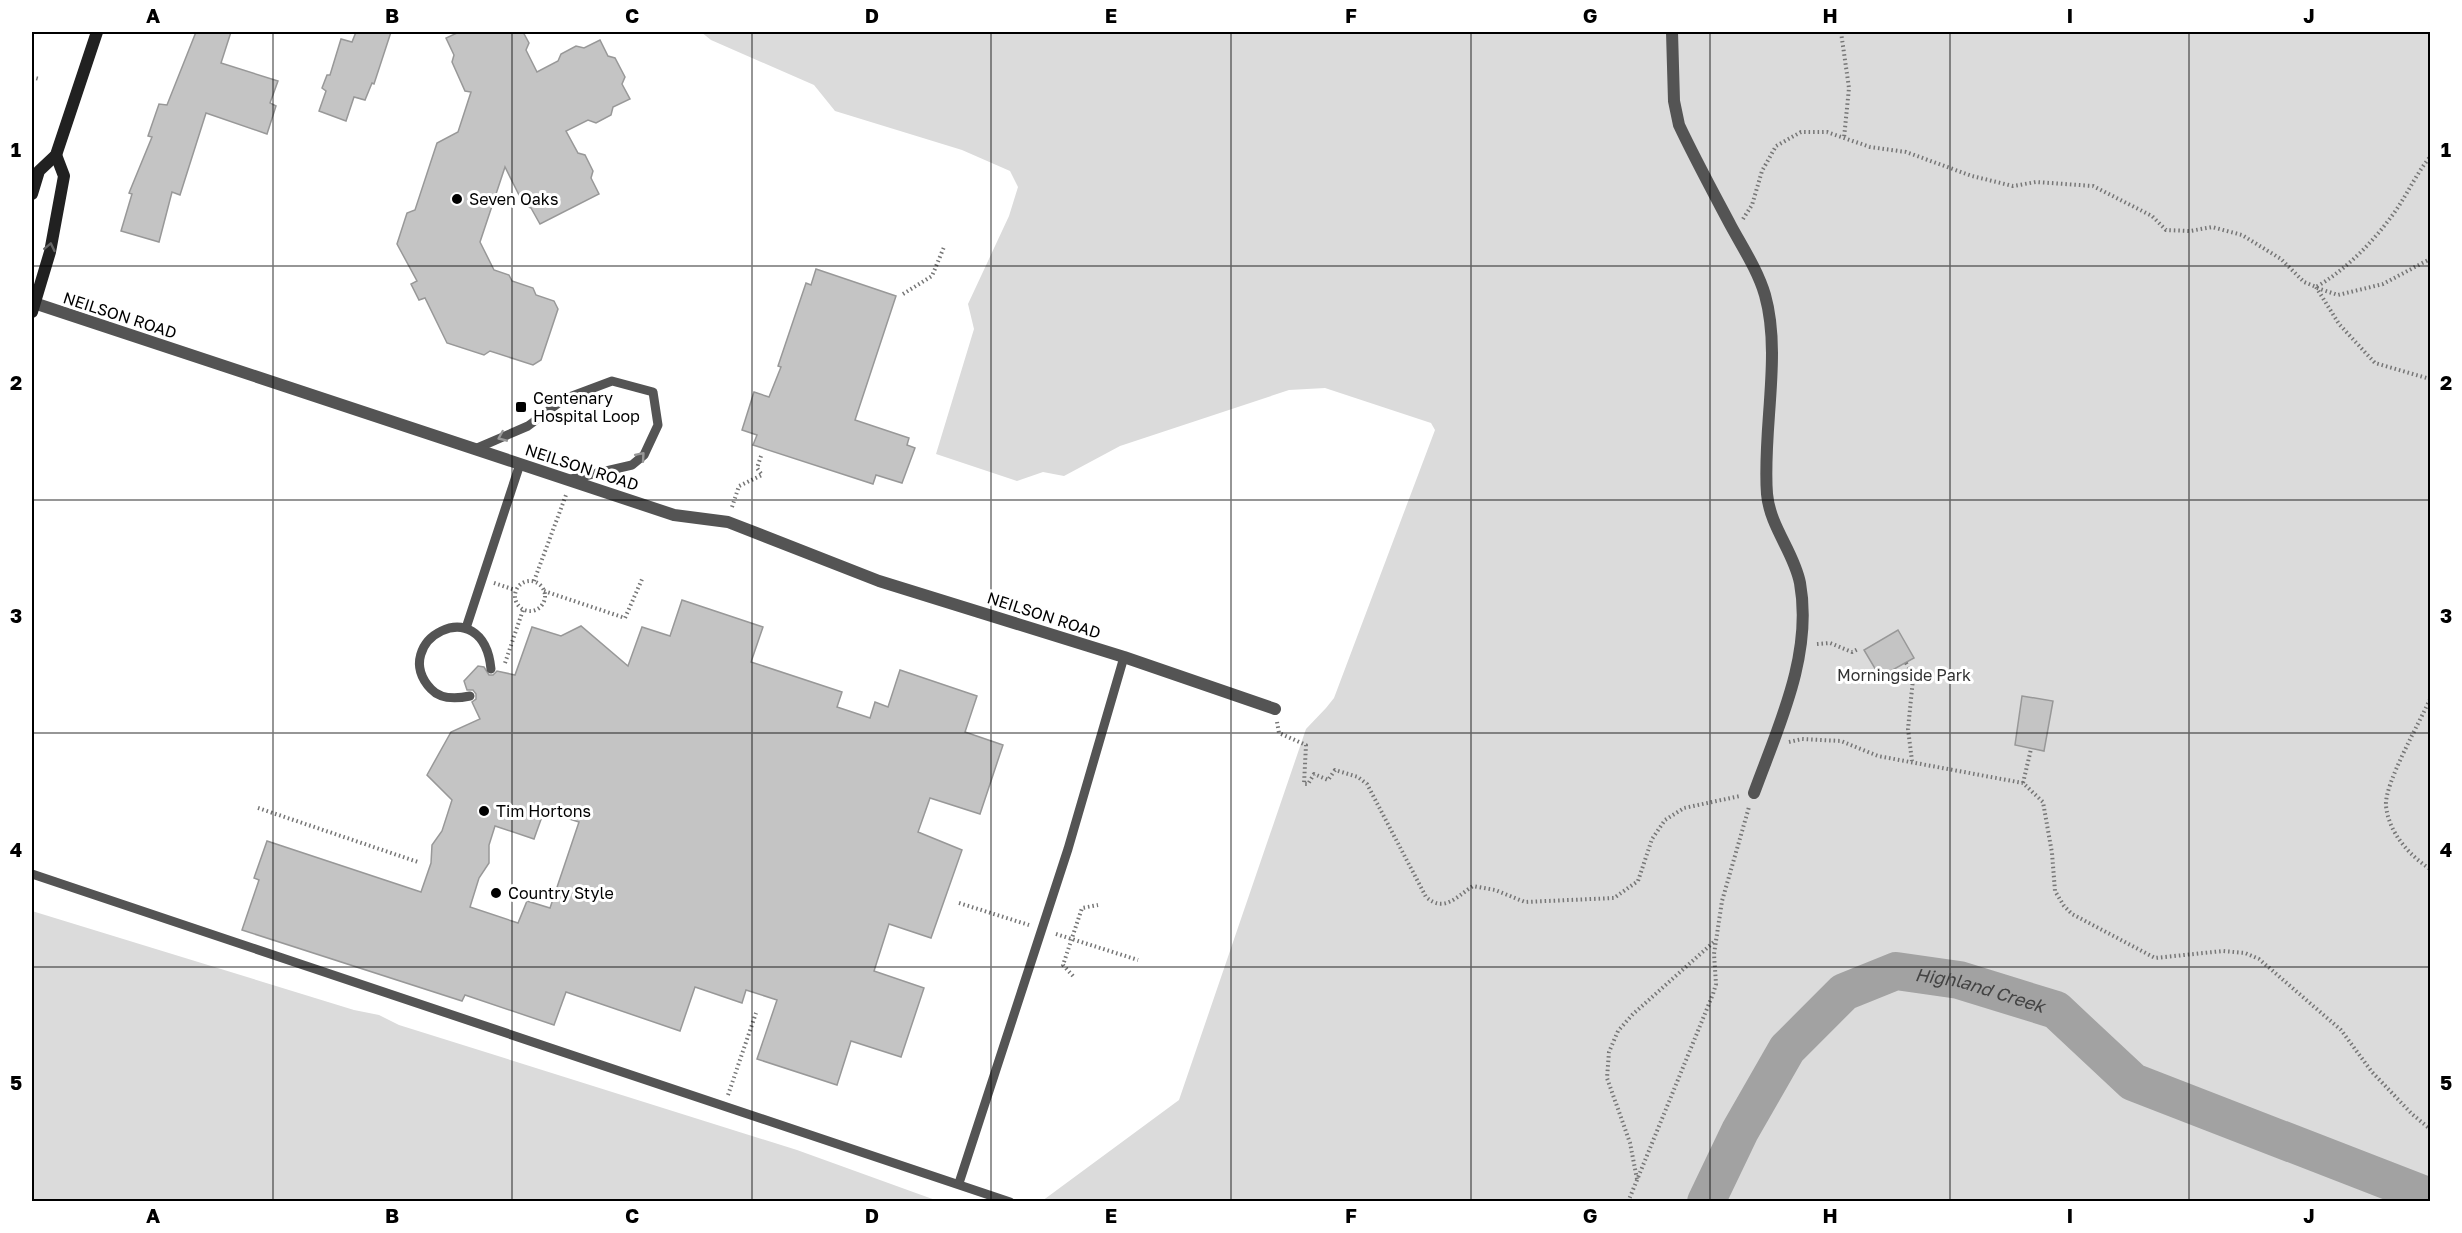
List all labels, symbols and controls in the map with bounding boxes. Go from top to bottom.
text: A [146,3,160,27]
text: B [385,3,399,27]
text: C [625,3,639,27]
text: D [865,3,879,27]
text: E [1105,3,1117,27]
text: F [1345,3,1357,27]
text: G [1583,3,1597,27]
text: H [1822,3,1838,27]
text: I [2067,3,2073,27]
text: J [2303,3,2315,27]
text: 1 [11,137,21,161]
text: 1 [2441,137,2451,161]
place label: Seven Oaks [469,189,558,209]
marker: Seven Oaks [450,192,464,206]
one-way arrow [43,242,56,252]
street label: NEILSON ROAD [61,287,179,343]
text: 2 [10,370,22,394]
text: 2 [2440,370,2452,394]
place label: Centenary Hospital Loop [533,388,640,426]
marker: Centenary Hospital Loop [514,400,528,414]
one-way arrow [497,430,508,442]
street label: NEILSON ROAD [523,439,641,495]
one-way arrow [634,452,645,462]
street label: NEILSON ROAD [985,587,1103,643]
text: 3 [10,603,22,627]
text: 3 [2440,603,2452,627]
park label: Morningside Park [1837,665,1971,685]
place label: Tim Hortons [496,801,591,821]
marker: Tim Hortons [477,804,491,818]
text: 4 [10,837,22,861]
text: 4 [2440,837,2452,861]
place label: Country Style [508,883,614,903]
marker: Country Style [489,886,503,900]
water label: Highland Creek [1914,963,2049,1017]
text: 5 [10,1070,22,1094]
text: 5 [2440,1070,2452,1094]
text: A [146,1203,160,1227]
text: B [385,1203,399,1227]
text: C [625,1203,639,1227]
text: D [865,1203,879,1227]
text: E [1105,1203,1117,1227]
text: F [1345,1203,1357,1227]
text: G [1583,1203,1597,1227]
text: H [1822,1203,1838,1227]
text: I [2067,1203,2073,1227]
text: J [2303,1203,2315,1227]

